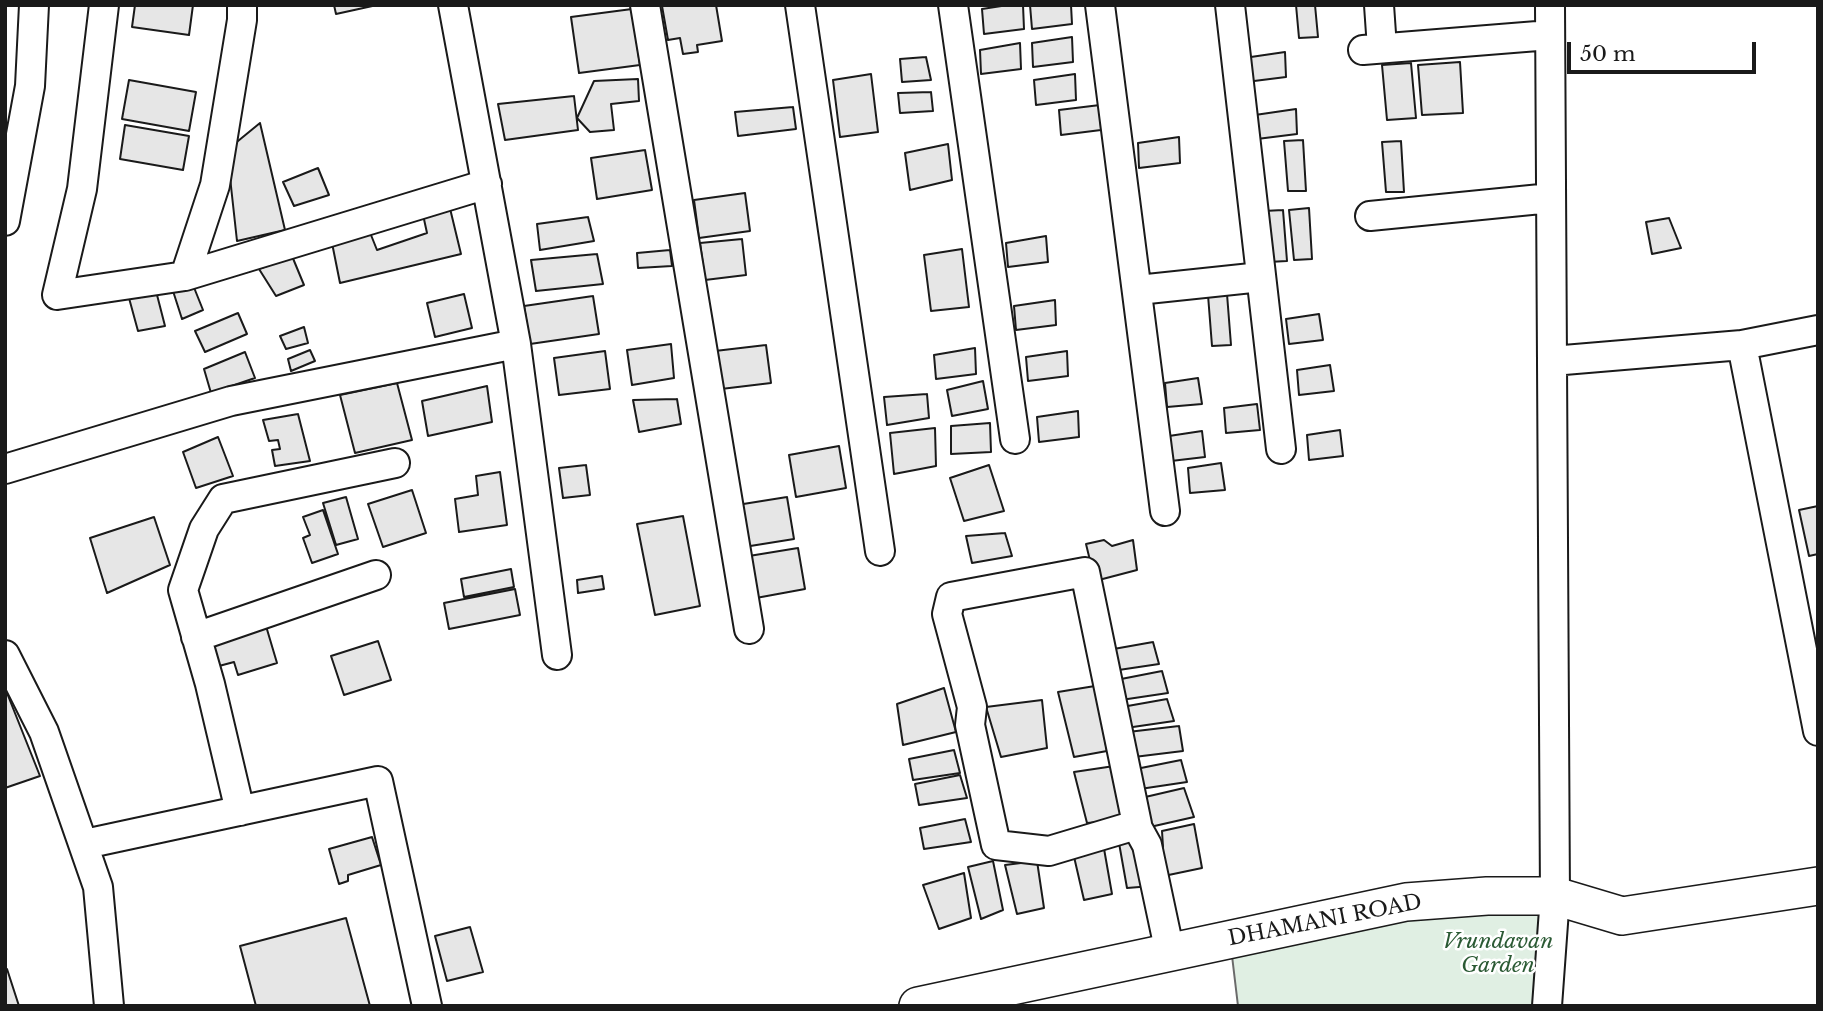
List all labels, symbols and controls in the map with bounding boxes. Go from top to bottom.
scale bar [1571,28,1760,72]
text: 50 m [1580,41,1635,67]
street label: DHAMANI ROAD [1226,890,1424,952]
park label: Vrundavan Garden [1443,929,1553,979]

